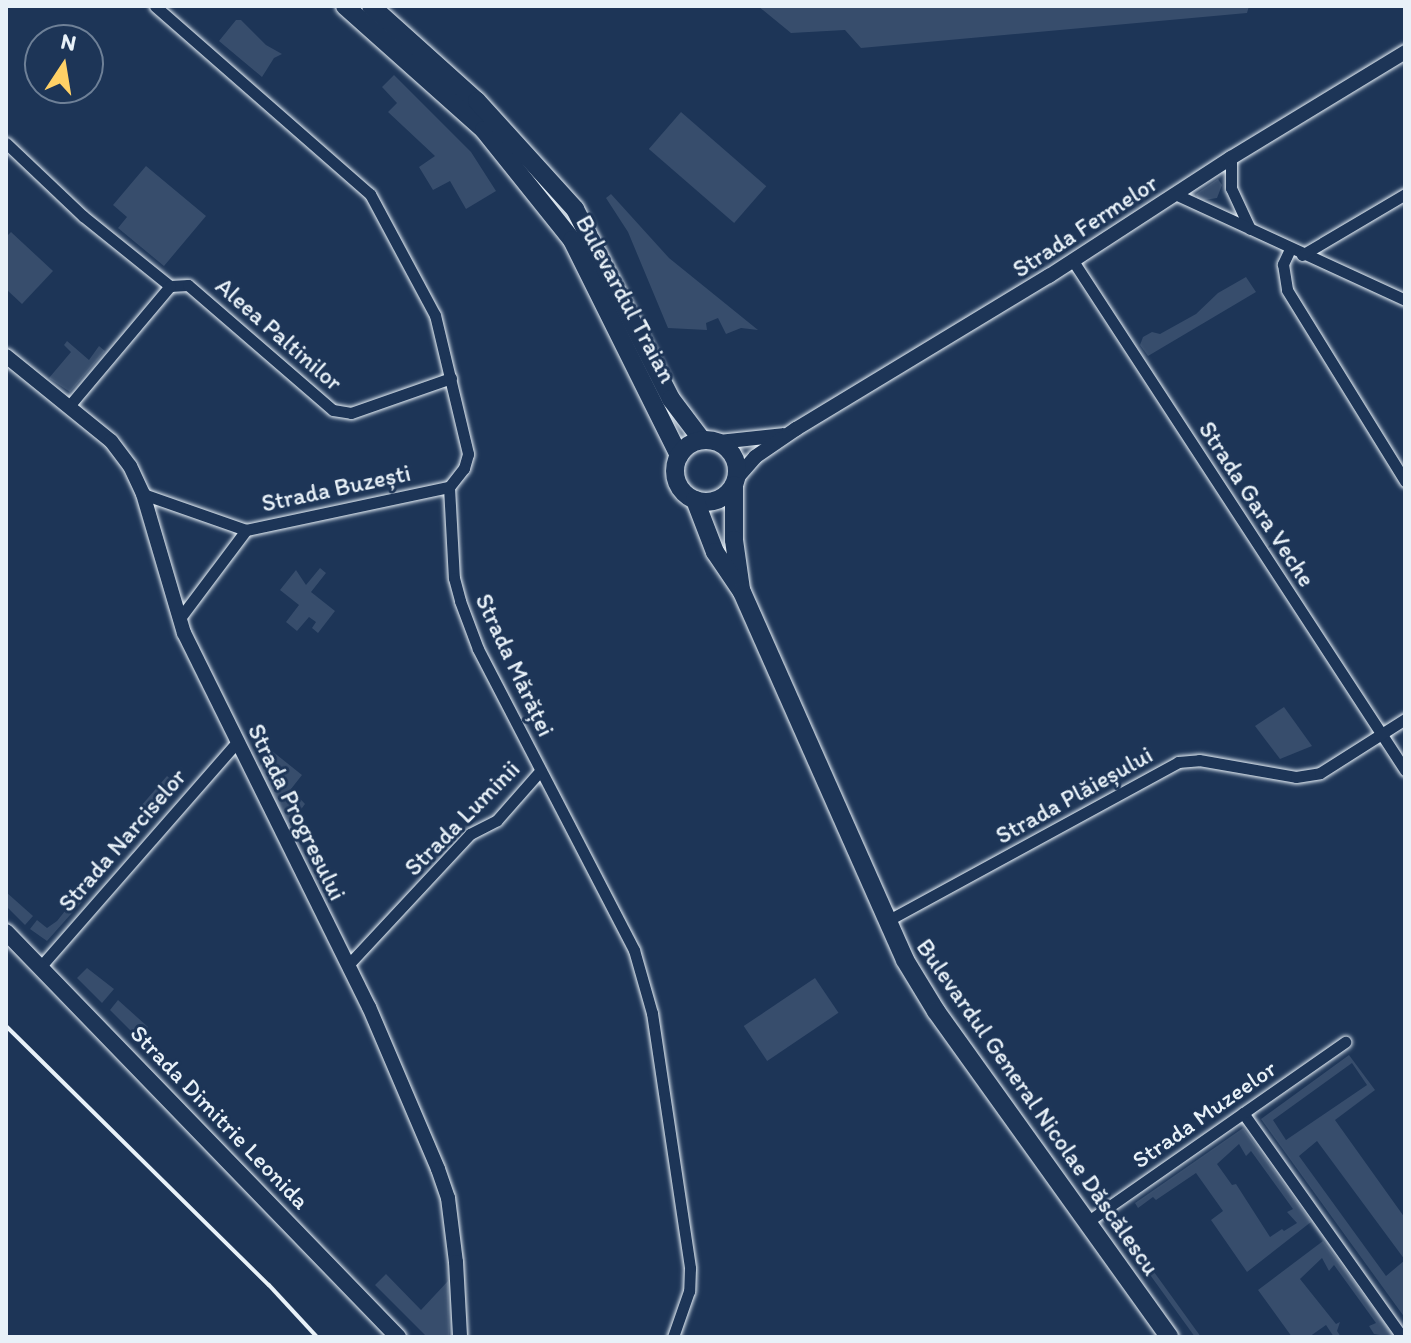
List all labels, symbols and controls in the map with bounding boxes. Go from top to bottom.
north arrow [24,24,104,104]
text: N [59,27,79,57]
street label: Strada Fermelor [1008,169,1162,283]
street label: Bulevardul Traian [570,211,682,387]
street label: Aleea Paltinilor [210,271,348,397]
street label: Strada Gara Veche [1193,417,1321,591]
street label: Strada Buzești [259,458,413,518]
street label: Strada Mărăței [469,589,561,741]
street label: Strada Progresului [242,719,352,905]
street label: Strada Plăieșului [990,740,1158,850]
street label: Strada Luminii [398,754,526,882]
street label: Strada Narciselor [52,763,192,917]
street label: Bulevardul General Nicolae Dăscălescu [911,934,1165,1280]
street label: Strada Dimitrie Leonida [125,1019,315,1215]
street label: Strada Muzeelor [1126,1054,1282,1174]

